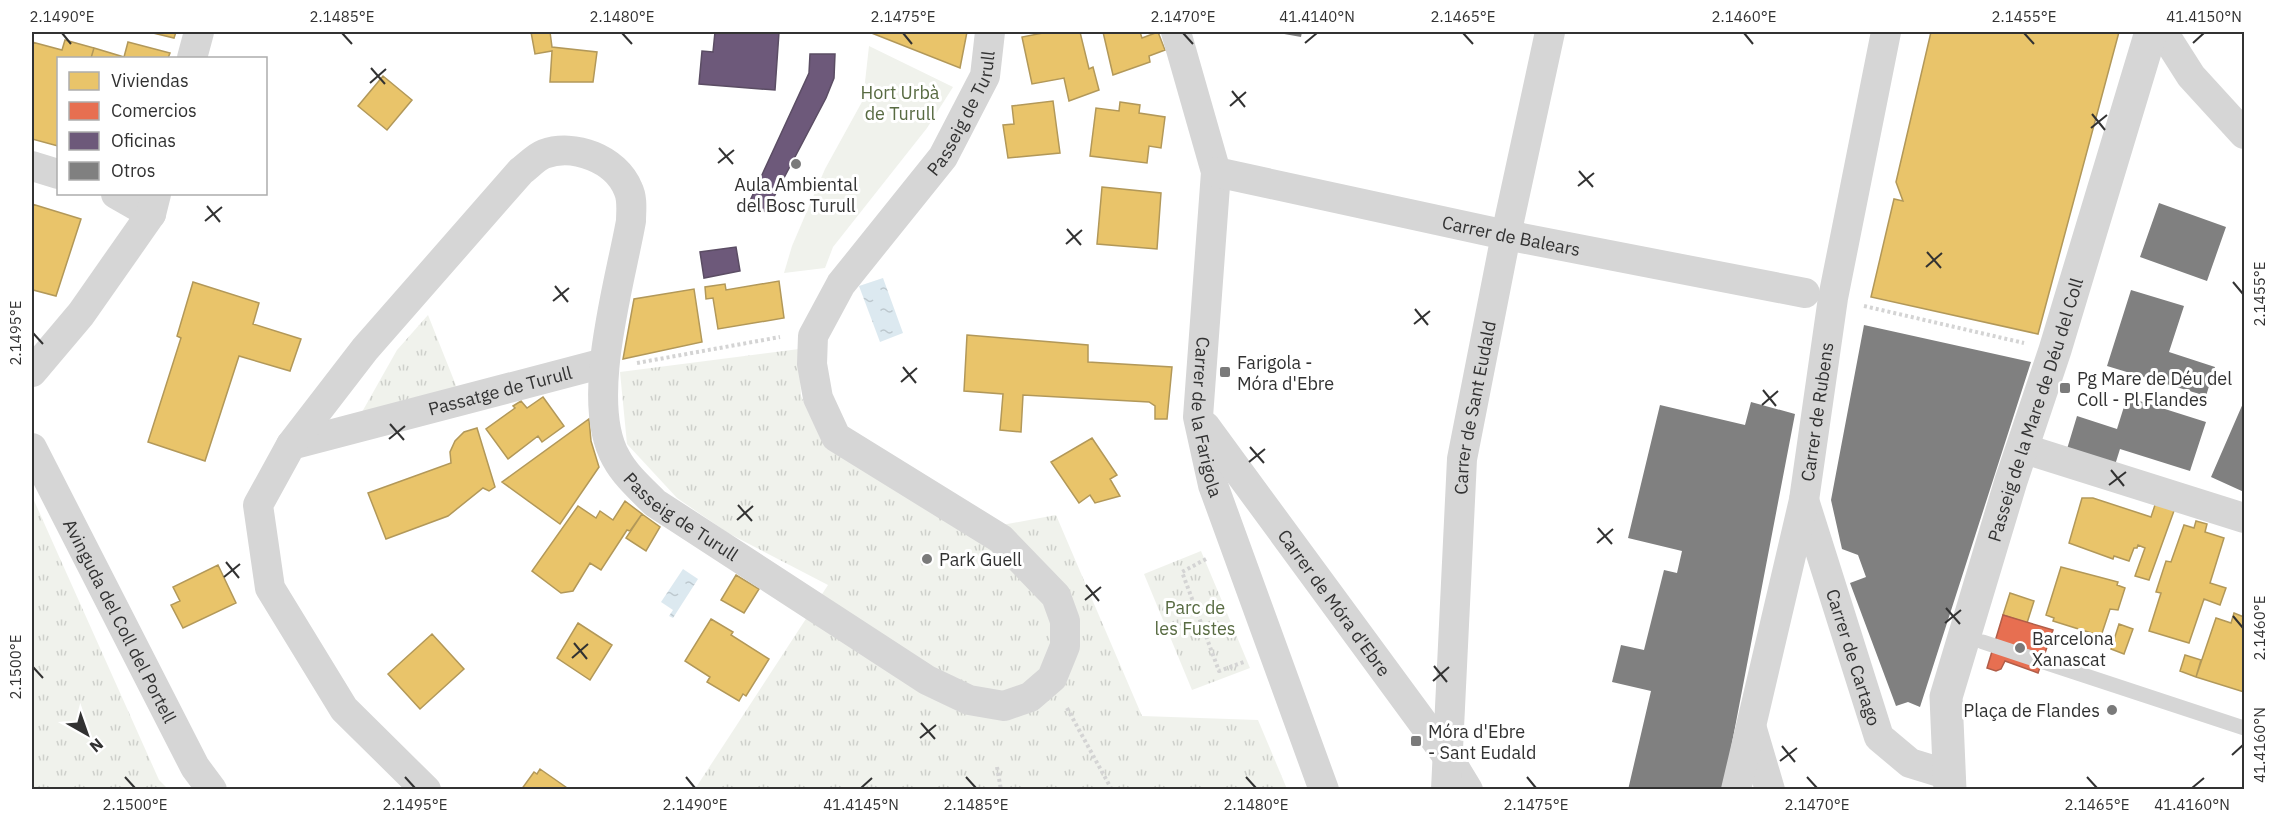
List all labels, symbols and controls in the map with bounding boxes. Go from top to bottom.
text: 2.1490°E [30,7,94,26]
text: 2.1485°E [310,7,374,26]
text: 2.1480°E [590,7,654,26]
text: 2.1475°E [871,7,935,26]
text: 2.1470°E [1151,7,1215,26]
text: 41.4140°N [1279,7,1355,26]
text: 2.1465°E [1431,7,1495,26]
text: 2.1460°E [1712,7,1776,26]
text: 2.1455°E [1992,7,2056,26]
text: 41.4150°N [2166,7,2242,26]
street label: Passeig de Turull [921,49,999,180]
legend [57,57,267,195]
text: Viviendas [111,69,189,92]
park label: Hort Urbà de Turull [861,81,940,125]
text: Comercios [111,99,197,122]
text: Oficinas [111,129,176,152]
marker: Aula Ambiental del Bosc Turull [789,157,803,171]
text: Otros [111,159,155,182]
place label: Aula Ambiental del Bosc Turull [734,173,858,217]
street label: Carrer de Balears [1440,210,1582,261]
text: 2.1455°E [2250,262,2269,326]
street label: Passeig de la Mare de Déu del Coll [1982,275,2088,544]
text: 2.1495°E [6,301,25,365]
street label: Carrer de Sant Eudald [1449,319,1500,495]
street label: Carrer de la Farigola [1187,336,1228,501]
street label: Carrer de Rubens [1795,341,1838,483]
place label: Farigola - Móra d'Ebre [1237,351,1334,395]
street label: Passatge de Turull [425,360,575,420]
marker: Farigola - Móra d'Ebre [1218,365,1232,379]
place label: Pg Mare de Déu del Coll - Pl Flandes [2077,367,2232,411]
marker: Pg Mare de Déu del Coll - Pl Flandes [2058,381,2072,395]
street label: Passeig de Turull [619,467,743,566]
street label: Avinguda del Coll del Portell [59,515,182,727]
street label: Carrer de Móra d'Ebre [1273,525,1396,681]
place label: Park Guell [939,548,1022,571]
marker: Park Guell [920,552,934,566]
street label: Carrer de Cartago [1821,586,1886,729]
park label: Parc de les Fustes [1154,596,1236,640]
text: 2.1460°E [2250,596,2269,660]
place label: Barcelona Xanascat [2032,627,2114,671]
text: 2.1500°E [6,635,25,699]
marker: Barcelona Xanascat [2013,641,2027,655]
place label: Plaça de Flandes [1963,699,2100,722]
marker: Plaça de Flandes [2105,703,2119,717]
north arrow [57,704,117,764]
text: 41.4160°N [2250,707,2269,783]
place label: Móra d'Ebre - Sant Eudald [1428,720,1536,764]
text: N [86,734,108,757]
marker: Móra d'Ebre - Sant Eudald [1409,734,1423,748]
text: 2.1500°E [103,795,167,814]
text: 2.1495°E [383,795,447,814]
text: 2.1490°E [663,795,727,814]
text: 41.4145°N [823,795,899,814]
text: 2.1485°E [944,795,1008,814]
text: 2.1480°E [1224,795,1288,814]
text: 2.1475°E [1504,795,1568,814]
text: 2.1470°E [1785,795,1849,814]
text: 2.1465°E [2065,795,2129,814]
text: 41.4160°N [2154,795,2230,814]

